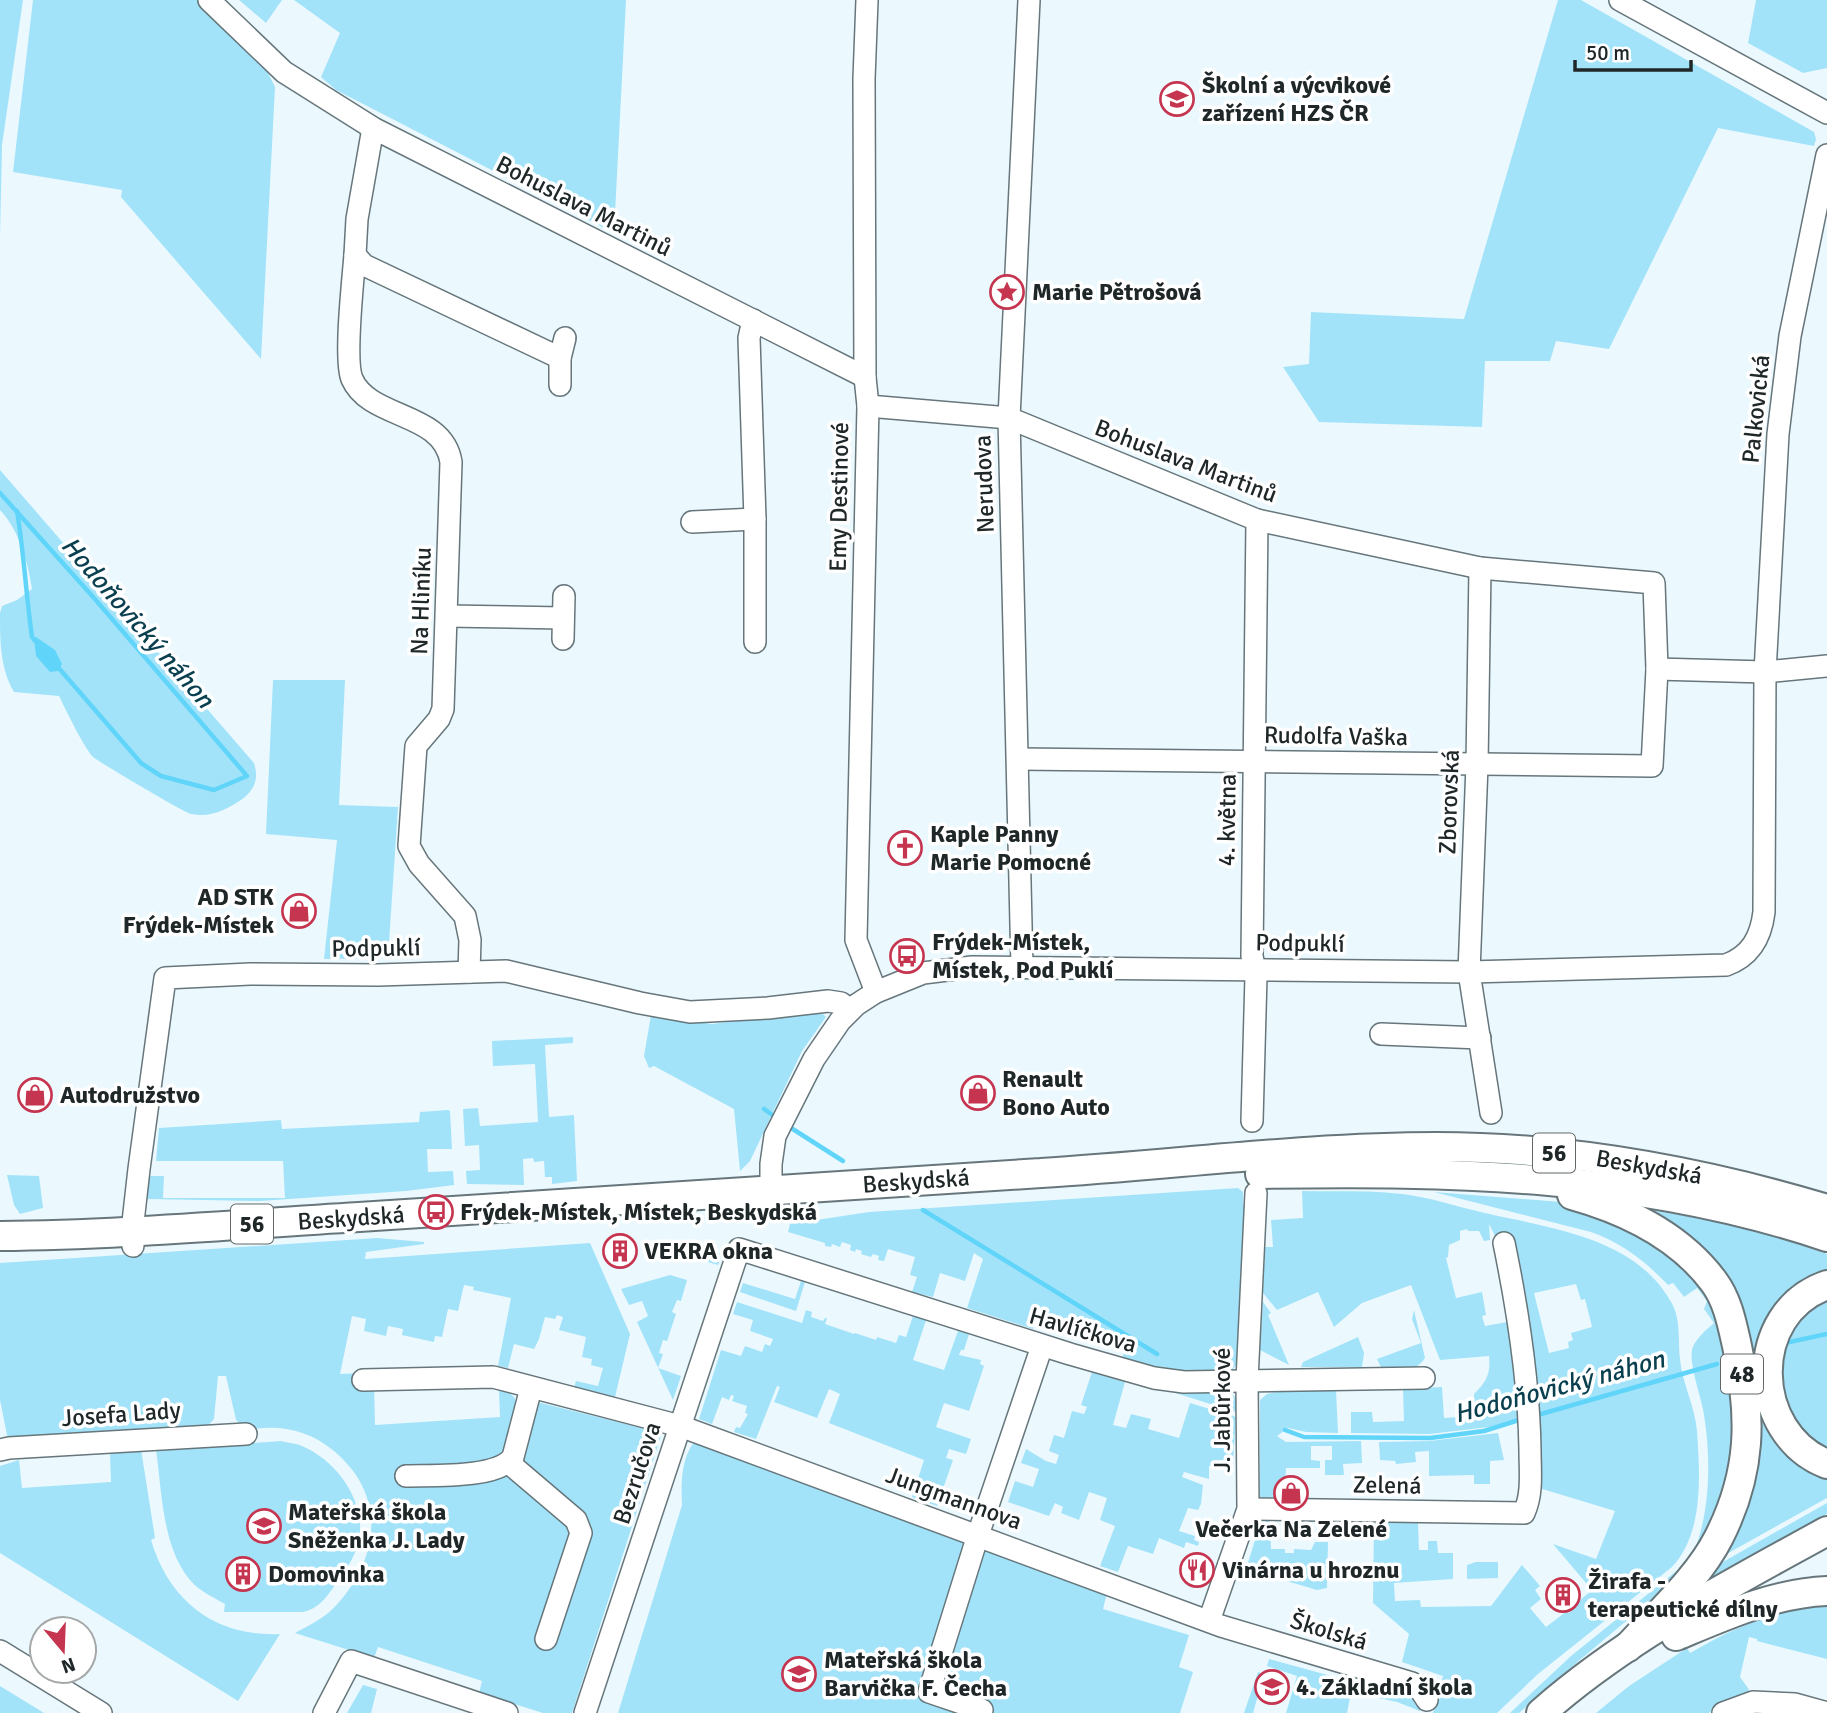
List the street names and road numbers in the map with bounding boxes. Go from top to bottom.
street label: Bohuslava Martinů [491,149,677,263]
street label: Palkovická [1735,353,1777,465]
street label: Bohuslava Martinů [1090,412,1282,510]
street label: Emy Destinové [823,422,855,572]
street label: Nerudova [967,434,1001,534]
street label: Na Hliníku [404,547,438,655]
street label: Rudolfa Vaška [1264,720,1408,752]
street label: Zborovská [1432,749,1466,855]
street label: 4. května [1211,773,1243,867]
street label: Podpuklí [1255,927,1345,959]
street label: Podpuklí [331,932,421,964]
road number: 56 [1533,1134,1575,1172]
street label: Beskydská [1593,1143,1705,1191]
street label: Beskydská [861,1162,971,1200]
street label: Beskydská [296,1199,406,1237]
road number: 56 [231,1204,273,1244]
street label: Havlíčkova [1026,1300,1140,1360]
street label: J. Jabůrkové [1207,1347,1237,1473]
road number: 48 [1721,1354,1763,1394]
street label: Josefa Lady [60,1395,182,1433]
street label: Bezručova [606,1418,668,1528]
street label: Jungmannova [882,1460,1026,1536]
street label: Zelená [1352,1469,1422,1501]
street label: Školská [1287,1605,1371,1657]

